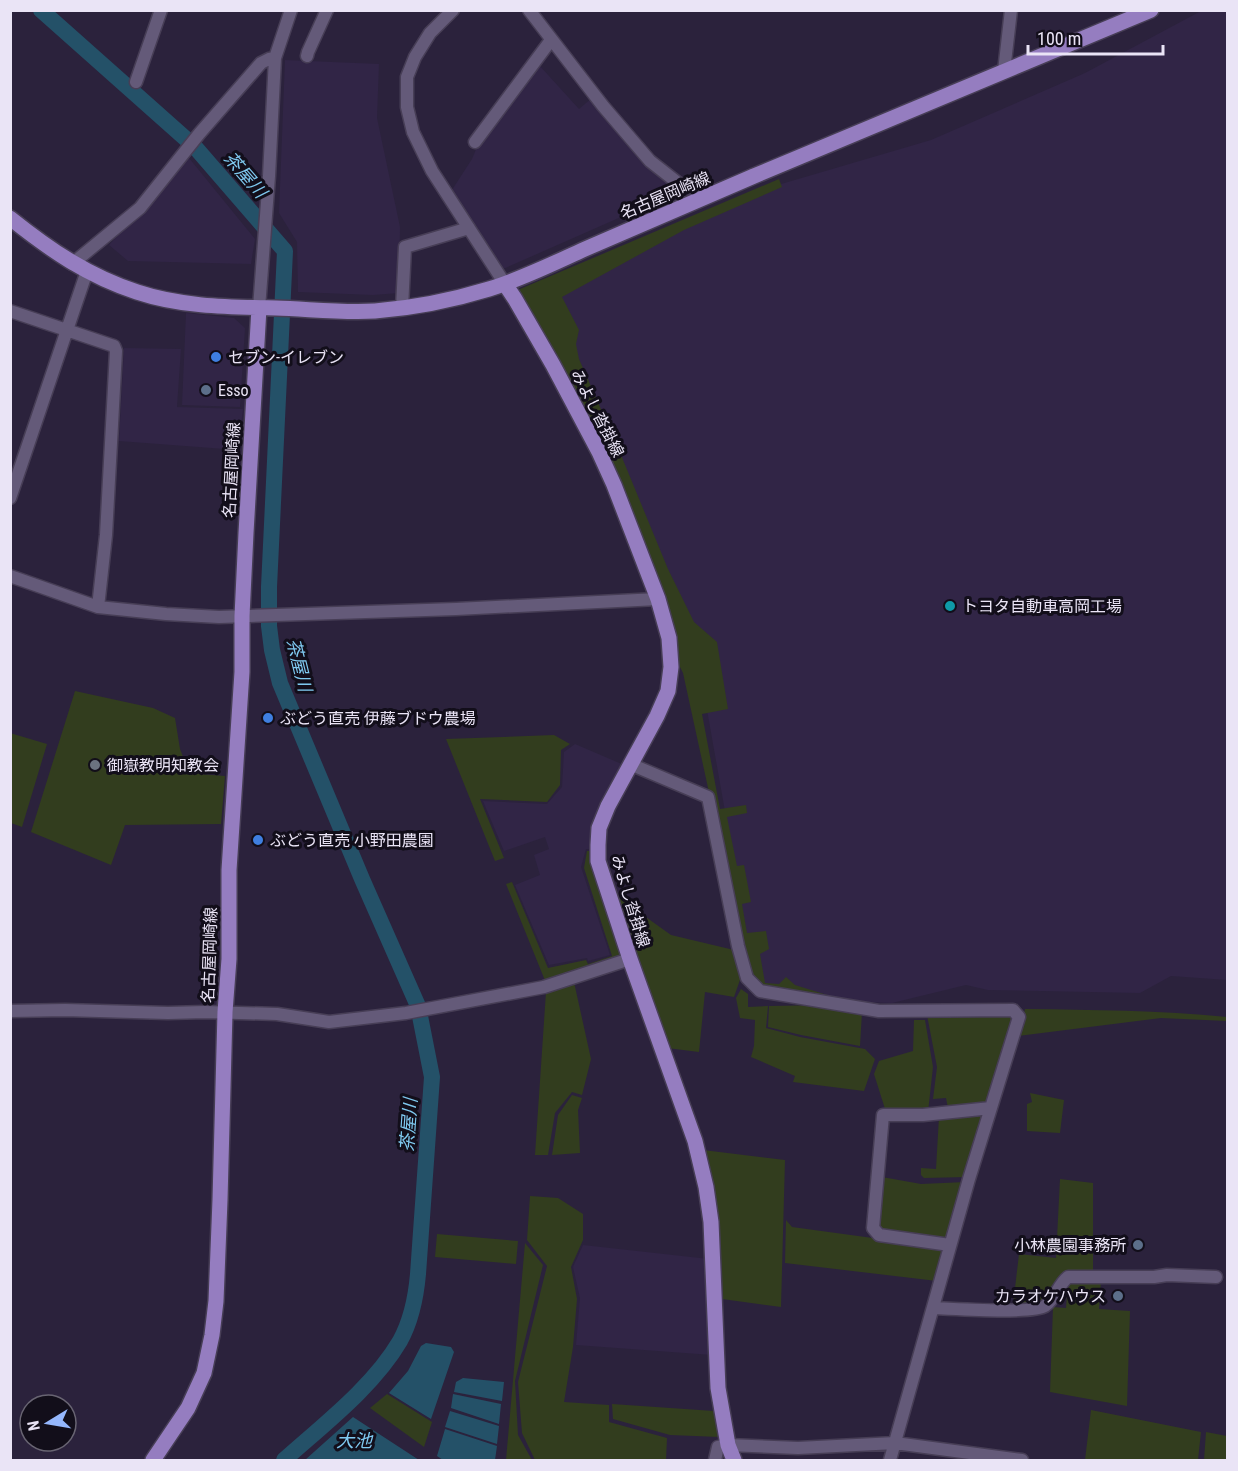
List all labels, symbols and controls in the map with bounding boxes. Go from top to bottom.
scale bar [1028,18,1163,56]
text: 100 m [1037,28,1081,49]
water label: 茶屋川 [220,147,272,203]
street label: 名古屋岡崎線 [617,168,713,223]
place label: セブン-イレブン [228,348,344,367]
marker: セブン-イレブン [209,350,223,364]
street label: みよし沓掛線 [567,366,628,460]
place label: Esso [218,381,249,400]
marker: Esso [199,383,213,397]
street label: 名古屋岡崎線 [219,422,243,518]
place label: トヨタ自動車高岡工場 [962,597,1122,616]
marker: トヨタ自動車高岡工場 [943,599,957,613]
water label: 茶屋川 [283,636,317,696]
place label: ぶどう直売 伊藤ブドウ農場 [280,709,476,728]
marker: ぶどう直売 伊藤ブドウ農場 [261,711,275,725]
place label: 御嶽教明知教会 [107,756,219,775]
marker: 御嶽教明知教会 [88,758,102,772]
place label: ぶどう直売 小野田農園 [270,831,434,850]
marker: ぶどう直売 小野田農園 [251,833,265,847]
street label: みよし沓掛線 [607,852,654,950]
street label: 名古屋岡崎線 [198,907,221,1003]
water label: 茶屋川 [396,1095,421,1153]
place label: 小林農園事務所 [1014,1236,1126,1255]
marker: 小林農園事務所 [1131,1238,1145,1252]
place label: カラオケハウス [995,1287,1106,1306]
marker: カラオケハウス [1111,1289,1125,1303]
north arrow [18,1393,78,1453]
text: N [24,1419,44,1432]
water label: 大池 [336,1430,374,1451]

